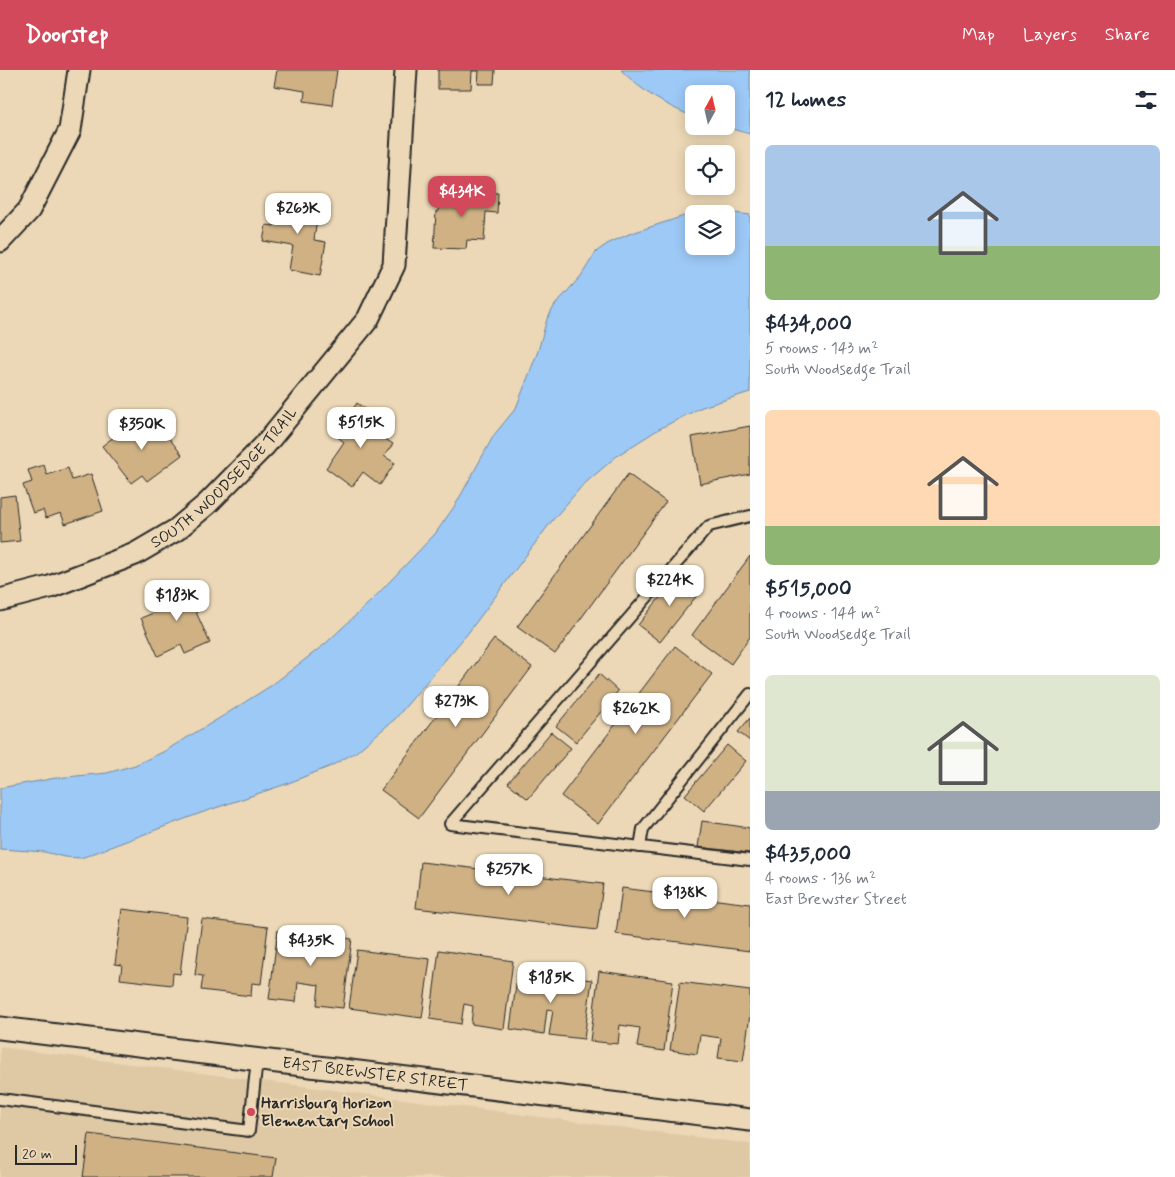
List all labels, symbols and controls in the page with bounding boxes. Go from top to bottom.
text: Doorstep [25,20,109,51]
text: Map [962,23,995,47]
text: Layers [1023,23,1077,47]
text: Share [1105,23,1150,47]
north arrow [685,85,735,135]
map controls [685,85,735,255]
text: 12 homes [765,86,846,114]
icon: filters [1132,86,1160,114]
button: locate [685,145,735,195]
pin: $434K [427,176,497,218]
icon: home [918,178,1008,268]
text: $434K [439,181,485,202]
pin: $263K [263,192,333,235]
text: $263K [276,198,320,219]
button: layers [685,205,735,255]
text: $434,000 [765,310,852,338]
text: 5 rooms · 143 m² [765,338,878,359]
text: South Woodsedge Trail [765,359,911,380]
street label: SOUTH WOODSEDGE TRAIL [147,403,302,553]
pin: $515K [326,406,396,449]
pin: $350K [107,408,177,451]
text: $515K [338,412,384,433]
text: $350K [119,414,165,435]
icon: home [918,443,1008,533]
pin: $224K [635,564,705,607]
text: $224K [647,570,693,591]
text: $515,000 [765,575,852,603]
pin: $183K [142,580,212,622]
text: $183K [155,585,199,606]
text: 4 rooms · 144 m² [765,603,881,624]
text: South Woodsedge Trail [765,624,911,645]
pin: $273K [421,686,491,728]
text: $273K [434,691,478,712]
pin: $262K [601,692,671,735]
text: $262K [613,698,659,719]
icon: home [918,708,1008,798]
text: $435,000 [765,840,851,868]
pin: $257K [474,854,544,896]
text: $257K [486,859,532,880]
text: 4 rooms · 136 m² [765,868,876,889]
pin: $138K [650,876,720,919]
text: $138K [663,882,707,903]
text: East Brewster Street [765,889,907,910]
pin: $435K [276,924,346,967]
text: $435K [288,930,334,951]
pin: $185K [516,962,586,1004]
text: $185K [528,967,574,988]
street label: EAST BREWSTER STREET [281,1052,469,1096]
place label: Harrisburg Horizon Elementary School [261,1093,394,1132]
marker: Harrisburg Horizon Elementary School [245,1106,257,1118]
scale bar [15,1142,78,1165]
text: 20 m [22,1145,52,1163]

